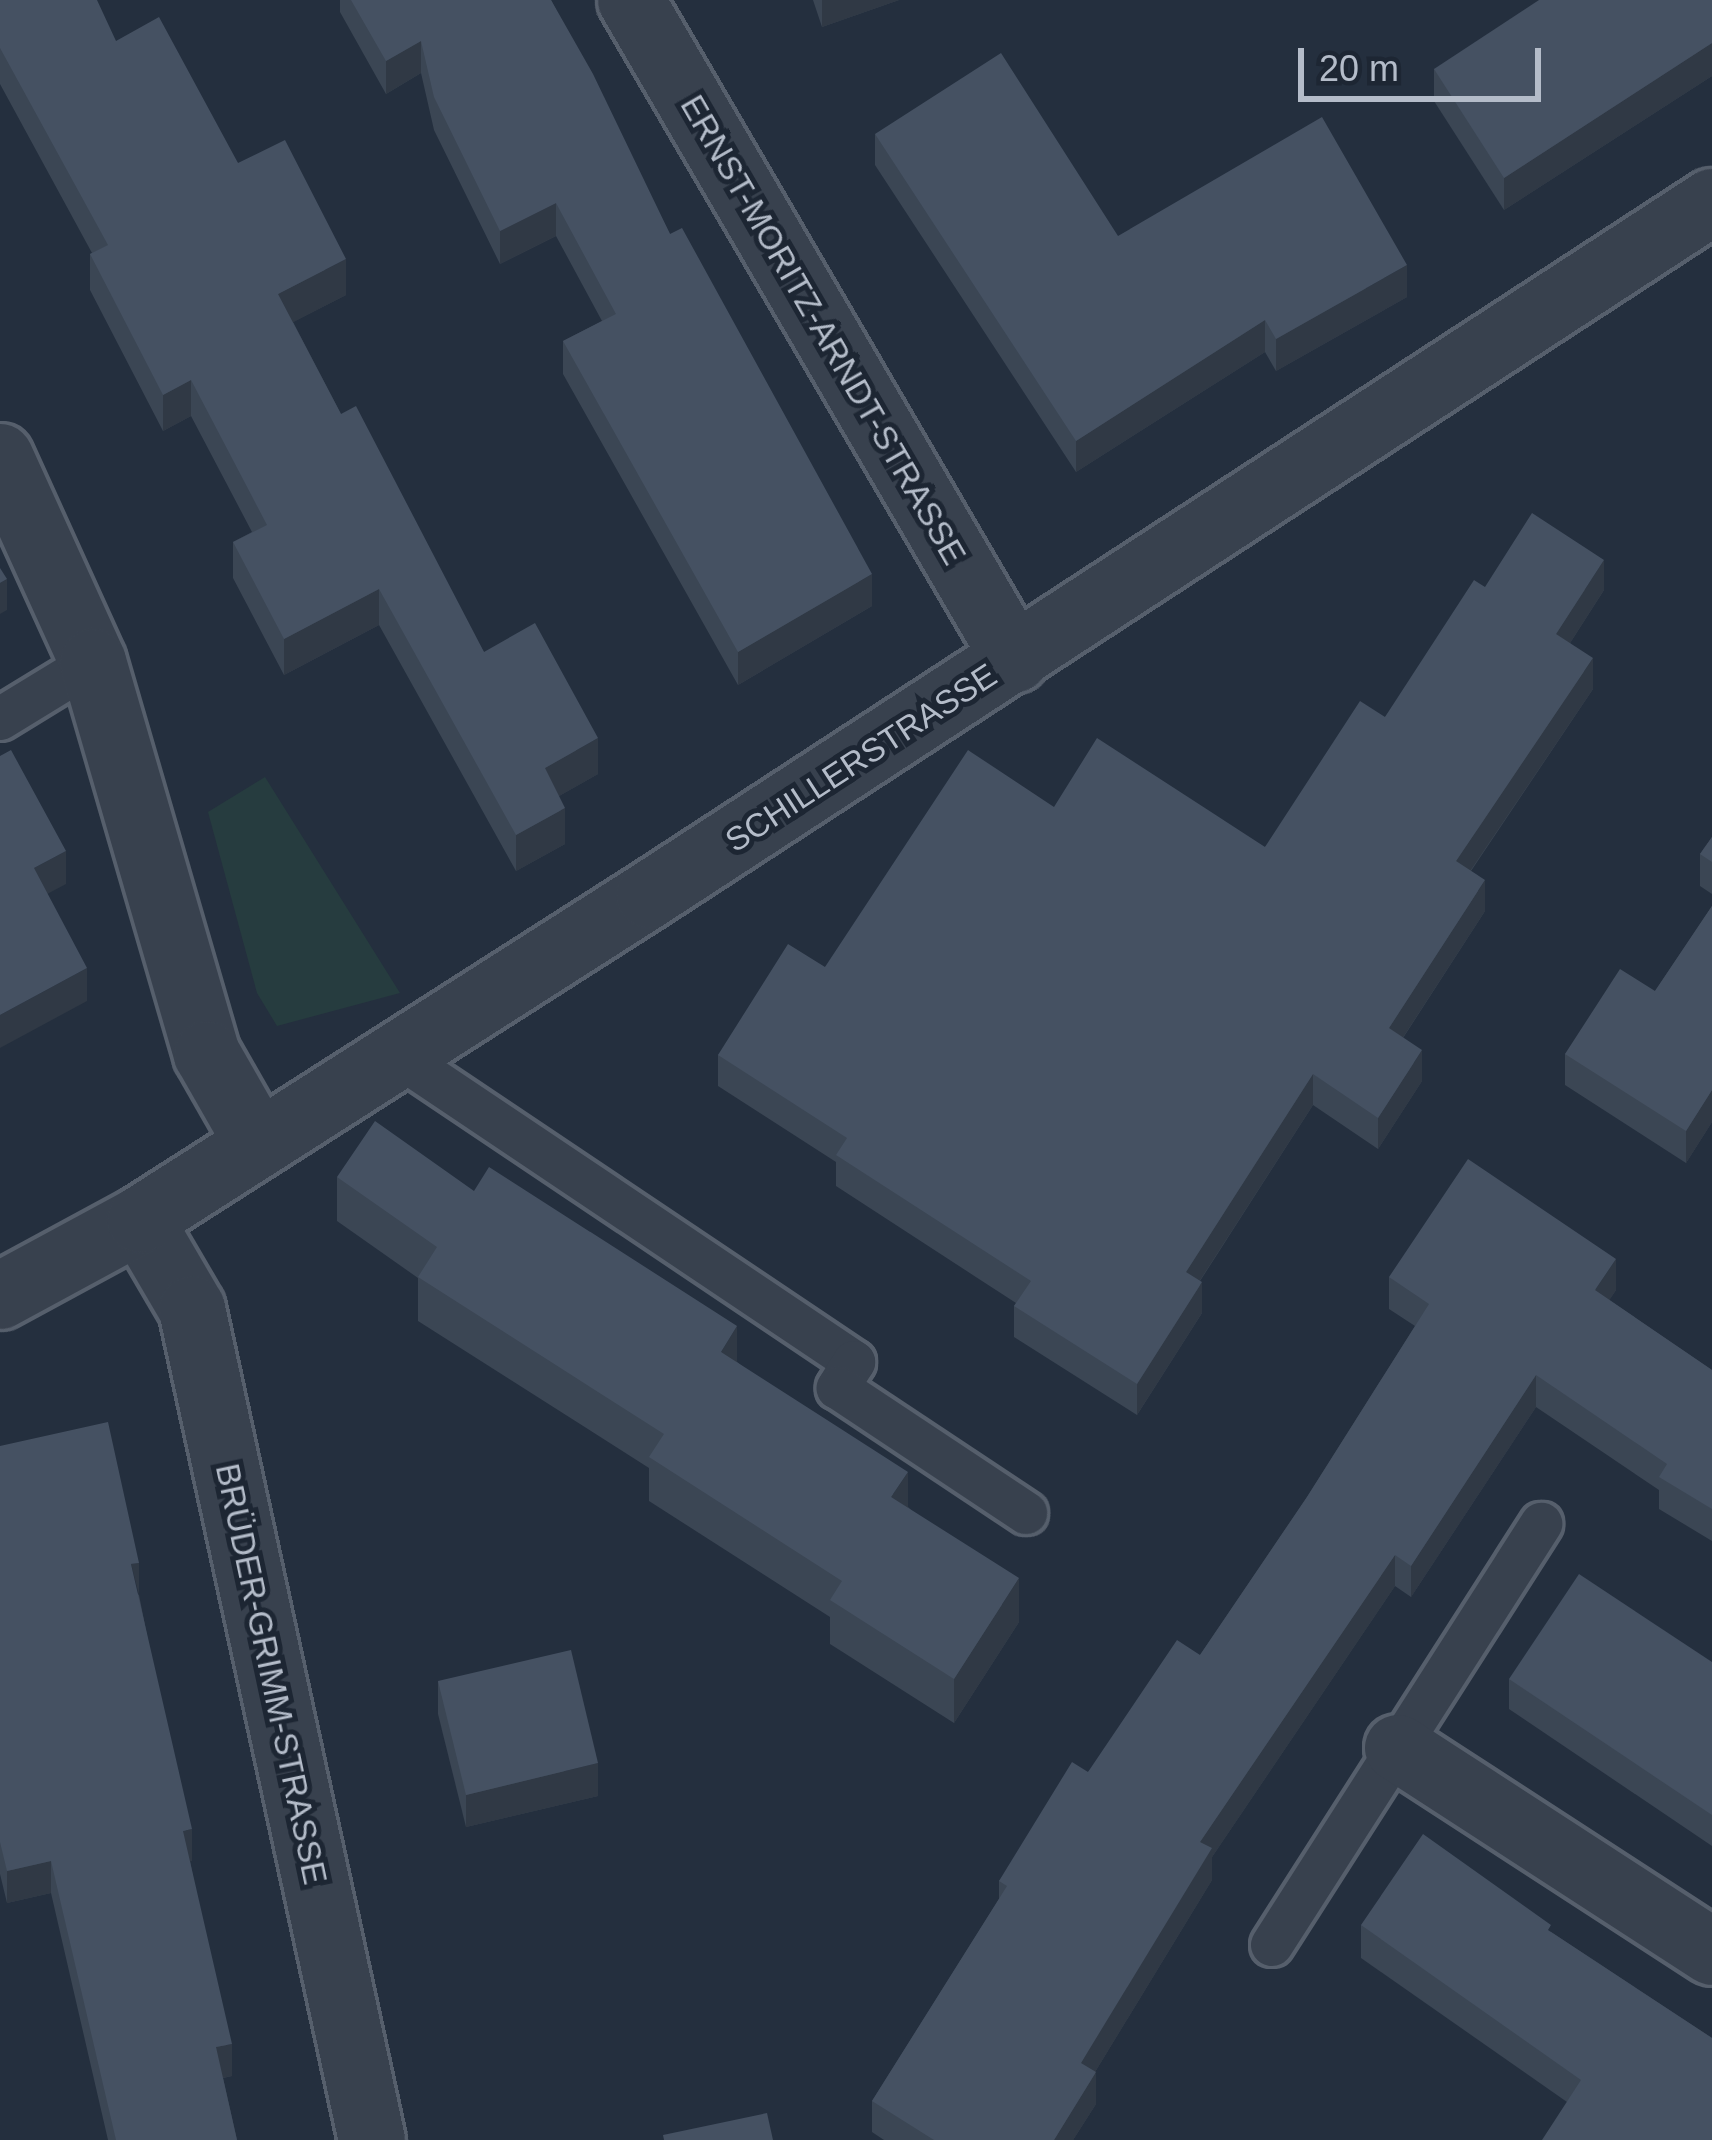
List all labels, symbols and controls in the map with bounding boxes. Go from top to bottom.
scale bar [1304,24,1547,98]
text: 20 m [1319,48,1399,89]
street label: ERNST-MORITZ-ARNDT-STRASSE [672,88,974,572]
street label: SCHILLERSTRASSE [718,655,1004,861]
street label: BRÜDER-GRIMM-STRASSE [207,1460,335,1888]

